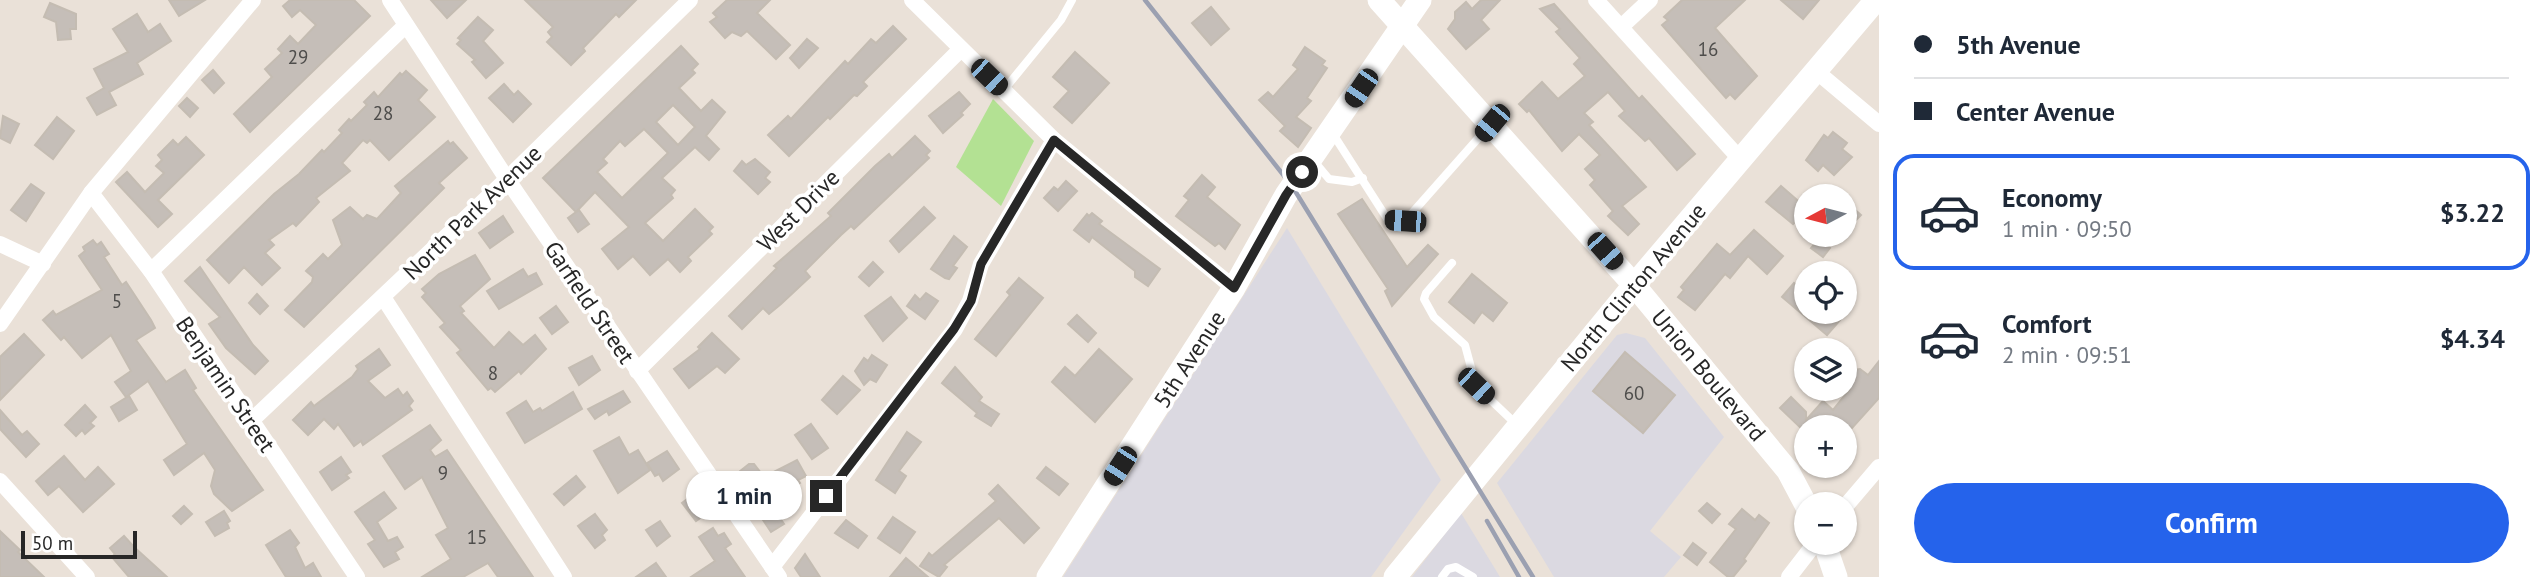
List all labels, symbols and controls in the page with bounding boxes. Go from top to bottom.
text: 5th Avenue [1956,28,2081,61]
house number: 16 [1698,37,1718,61]
house number: 29 [288,45,308,69]
car [967,55,1012,99]
car [1341,65,1382,111]
text: Center Avenue [1956,95,2115,128]
car [1471,100,1514,146]
house number: 28 [373,101,393,125]
street label: North Park Avenue [397,138,547,286]
route start [1286,156,1318,188]
street label: West Drive [751,163,845,257]
icon: car [1918,181,1981,244]
text: Economy [2002,181,2102,214]
north arrow [1794,184,1857,247]
map controls [1794,184,1857,555]
text: $3.22 [2440,196,2505,229]
street label: North Clinton Avenue [1554,197,1712,377]
car [1384,209,1427,233]
text: 1 min · 09:50 [2002,214,2132,243]
car [1584,228,1627,274]
street label: Garfield Street [538,235,642,369]
button: locate [1794,261,1857,324]
house number: 5 [112,289,122,313]
street label: Union Boulevard [1645,303,1773,447]
street label: 5th Avenue [1147,305,1231,413]
icon: car [1918,307,1981,370]
text: Comfort [2002,307,2092,340]
street label: Benjamin Street [170,311,282,458]
text: $4.34 [2440,322,2505,355]
button: layers [1794,338,1857,401]
text: 2 min · 09:51 [2002,340,2132,369]
house number: 8 [488,361,498,385]
car [1454,364,1499,408]
house number: 60 [1624,381,1644,405]
button: + [1794,415,1857,478]
car [1100,443,1141,489]
house number: 9 [438,461,448,485]
callout: 1 min [686,472,802,520]
route end [810,480,842,512]
text: 1 min [716,481,772,510]
button: Confirm [1914,483,2509,563]
button: − [1794,492,1857,555]
house number: 15 [467,525,487,549]
scale bar [21,528,136,560]
text: 50 m [32,531,73,555]

